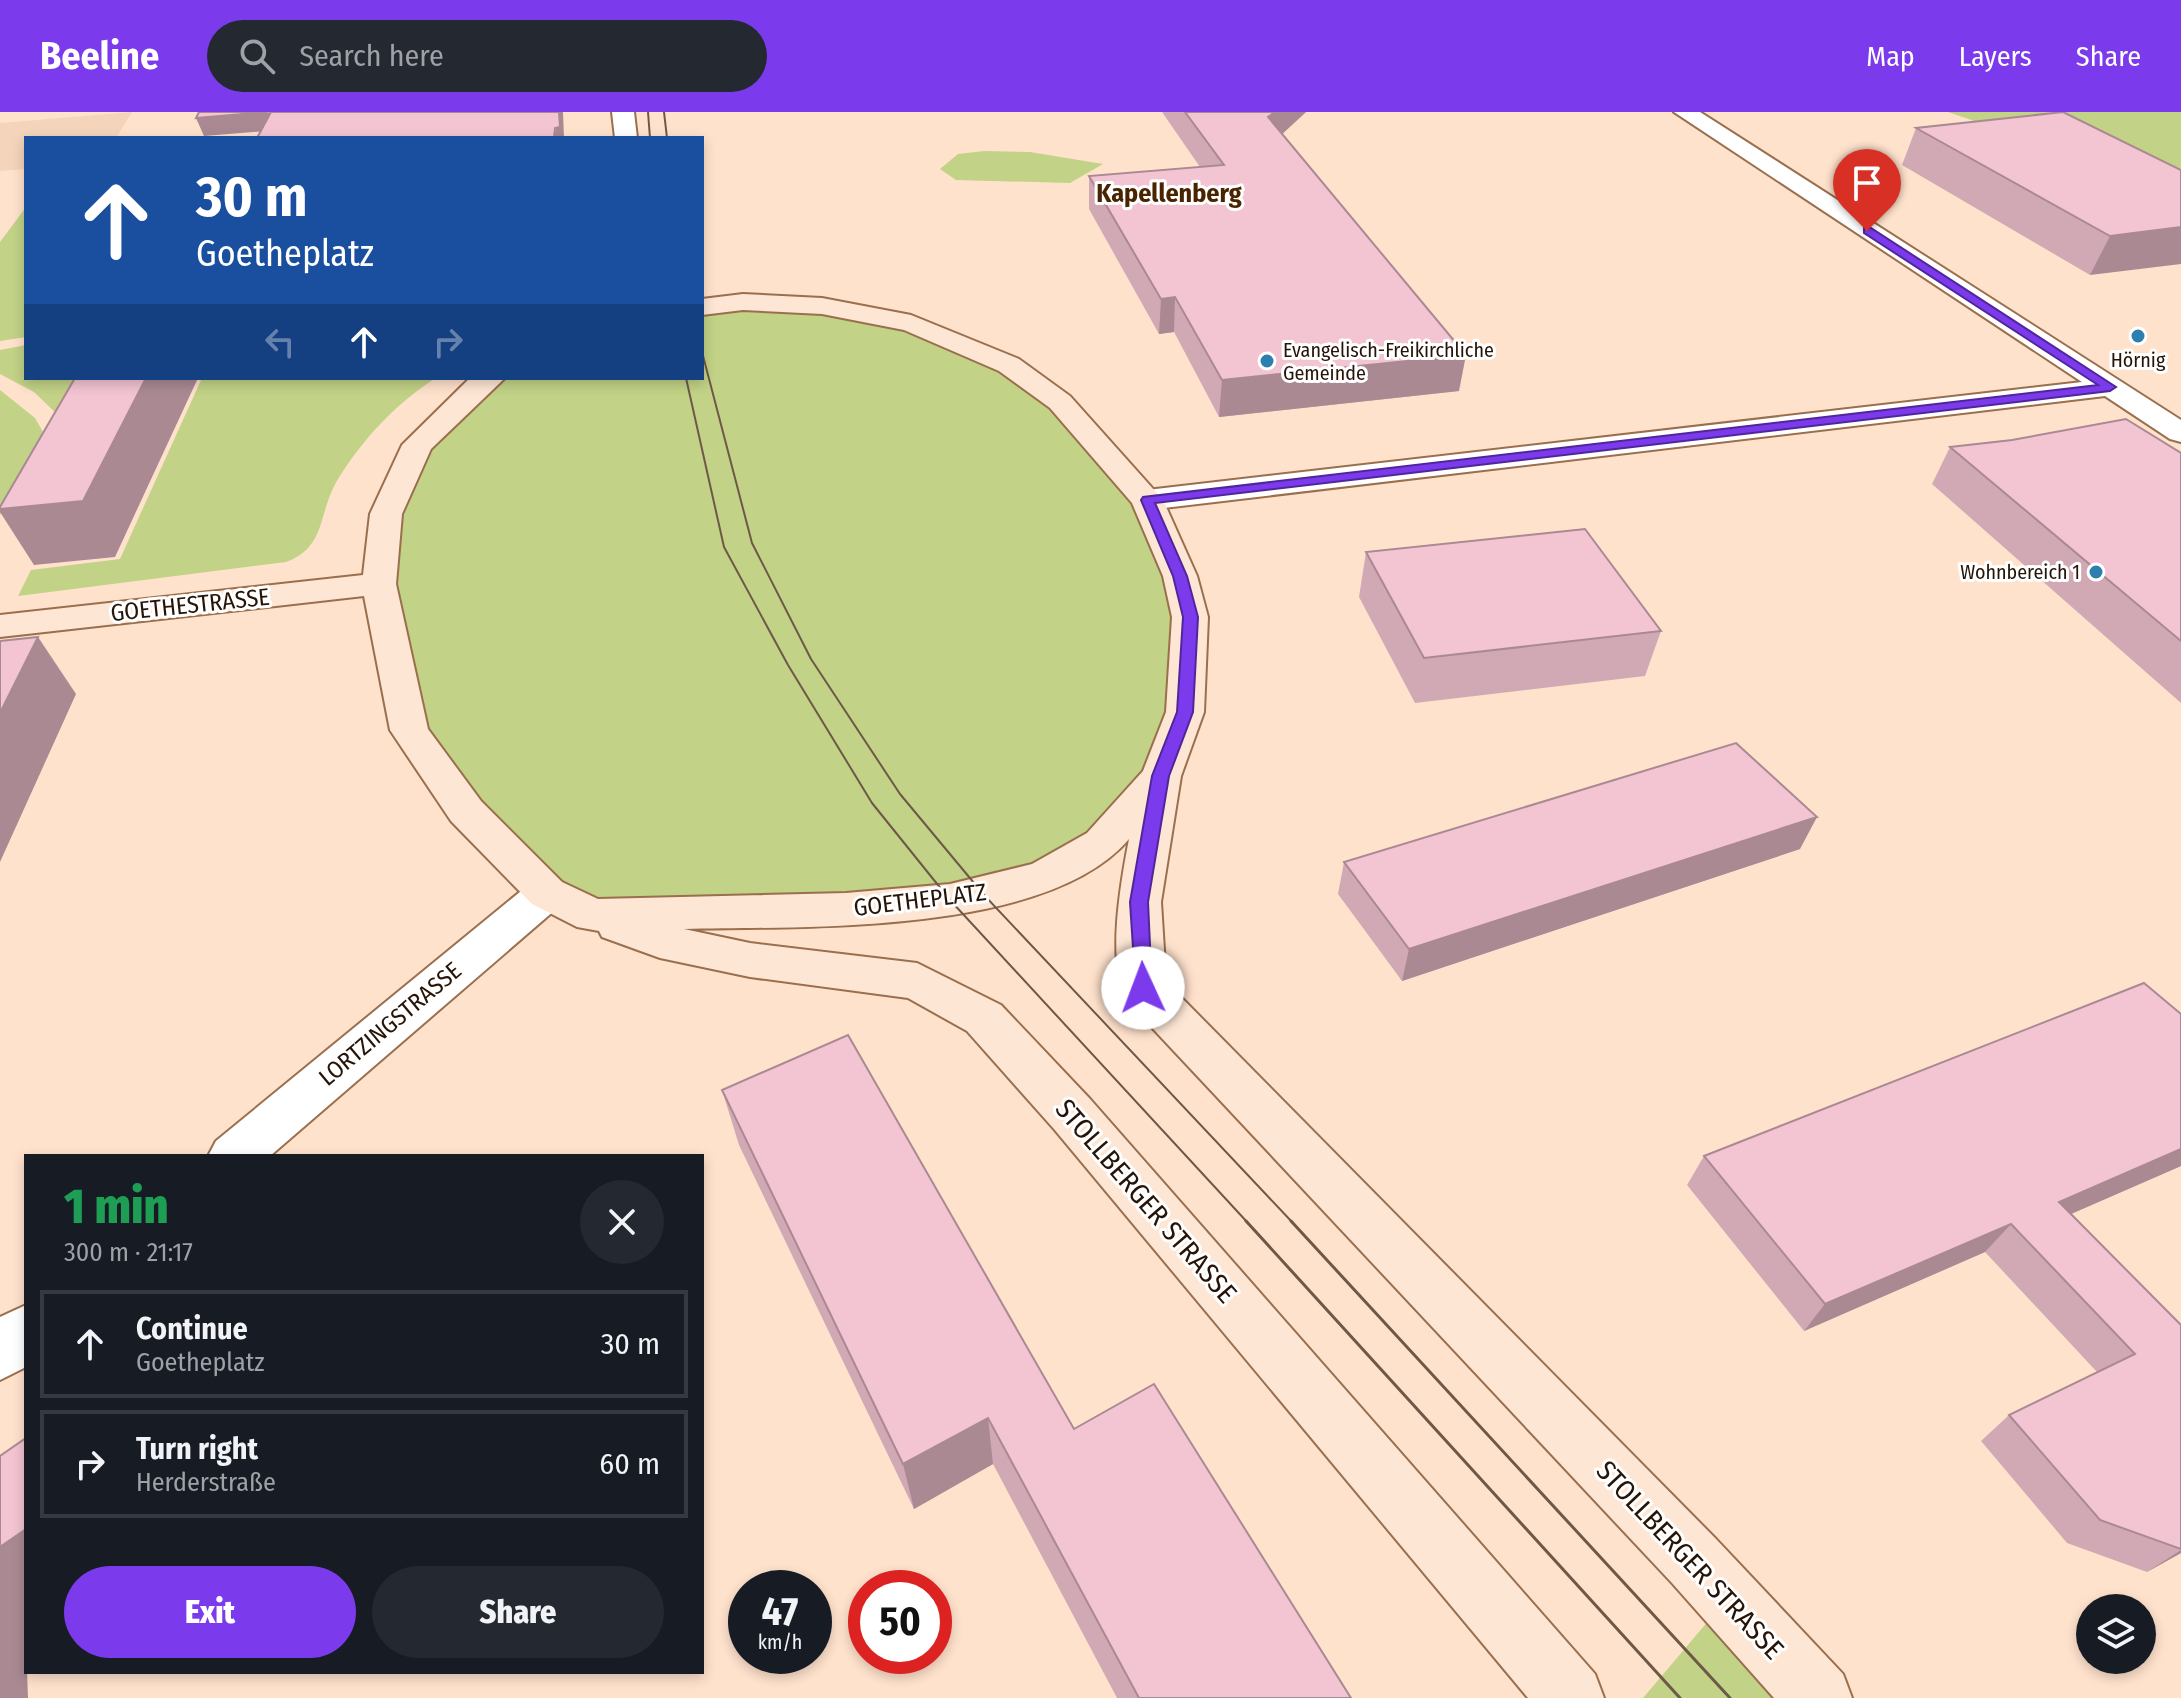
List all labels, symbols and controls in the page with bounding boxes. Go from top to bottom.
search box [207,20,767,92]
text: Beeline [40,33,159,79]
icon: search [235,34,279,78]
text: Search here [299,38,444,74]
text: Map [1866,40,1915,73]
text: Layers [1959,40,2032,73]
text: Share [2076,40,2141,73]
pin [1833,149,1901,231]
icon: arrive [1845,161,1889,205]
text: 30 m [196,164,307,231]
icon: ahead [64,168,168,272]
district label: Kapellenberg [1096,178,1242,209]
text: Goetheplatz [196,232,374,276]
icon: left [258,320,302,364]
icon: ahead [342,320,386,364]
icon: right [426,320,470,364]
marker: Hörnig [2129,327,2147,345]
place label: Evangelisch-Freikirchliche Gemeinde [1283,338,1494,385]
place label: Hörnig [2111,348,2166,372]
marker: Evangelisch-Freikirchliche Gemeinde [1258,352,1276,370]
place label: Wohnbereich 1 [1960,560,2080,584]
marker: Wohnbereich 1 [2087,563,2105,581]
street label: GOETHESTRASSE [109,583,271,627]
street label: GOETHEPLATZ [852,878,988,922]
position arrow [1101,946,1185,1030]
street label: LORTZINGSTRASSE [313,956,467,1092]
street label: STOLLBERGER STRASSE [1049,1092,1243,1310]
text: 1 min [64,1178,168,1236]
button: close [580,1180,664,1264]
text: 300 m · 21:17 [64,1237,193,1268]
text: Continue [136,1311,248,1347]
icon: ahead [68,1322,112,1366]
text: 30 m [601,1326,660,1362]
text: Goetheplatz [136,1347,265,1378]
text: Turn right [136,1431,258,1467]
icon: right [68,1442,112,1486]
text: 60 m [599,1446,660,1482]
street label: STOLLBERGER STRASSE [1590,1454,1790,1666]
text: Herderstraße [136,1467,276,1498]
button: Exit [64,1566,356,1658]
button: Share [372,1566,664,1658]
speed limit sign: 50 [848,1570,952,1674]
text: 47 [762,1588,798,1636]
map controls [2076,1594,2156,1674]
button: layers [2076,1594,2156,1674]
text: km/h [758,1630,802,1654]

